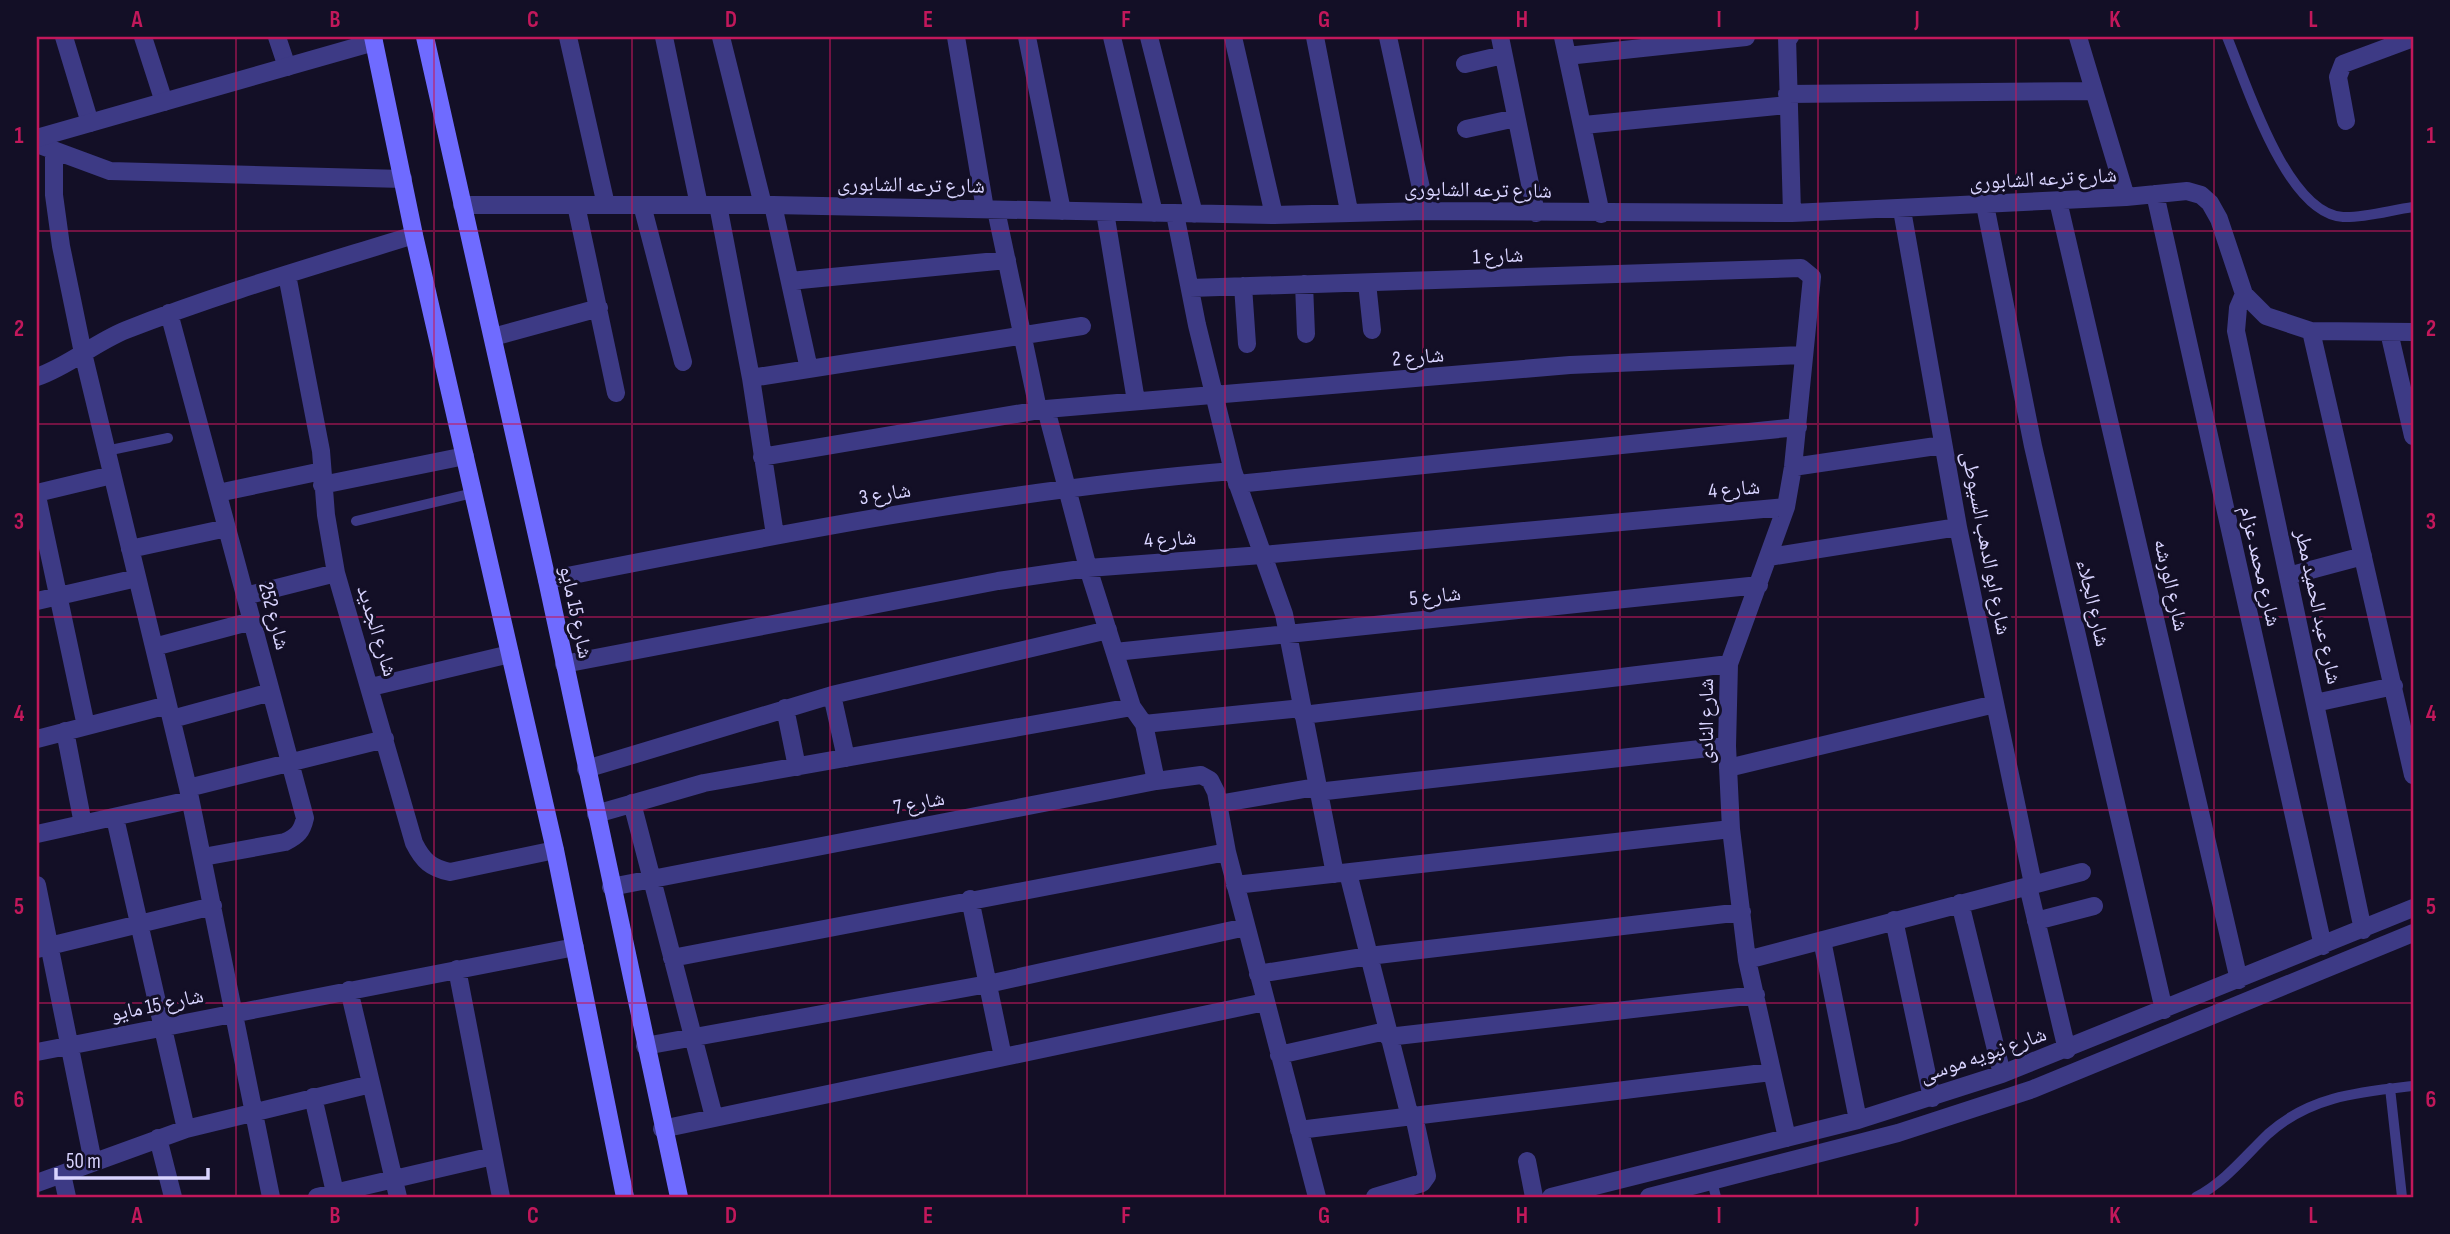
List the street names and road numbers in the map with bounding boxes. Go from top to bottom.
street label: شارع ترعه الشابورى [1969,163,2117,195]
street label: شارع ترعه الشابورى [837,171,985,199]
street label: شارع ترعه الشابورى [1404,176,1552,204]
street label: شارع 1 [1472,243,1524,269]
street label: شارع 2 [1391,342,1445,372]
street label: شارع ابو الدهب السيوطى [1956,449,2016,637]
street label: شارع 4 [1707,474,1761,504]
street label: شارع 3 [857,478,913,510]
street label: شارع محمد عزام [2233,503,2286,629]
street label: شارع 4 [1143,525,1197,553]
street label: شارع عبد الحميد مطر [2289,526,2347,687]
street label: شارع الورشه [2148,536,2194,634]
street label: شارع الجلاء [2071,557,2115,649]
street label: شارع 15 مايو [554,563,598,661]
street label: شارع 252 [253,579,295,653]
street label: شارع 5 [1408,581,1462,611]
street label: شارع الجديد [351,582,403,680]
street label: شارع النادى [1694,678,1719,764]
street label: شارع 7 [891,786,947,820]
street label: شارع 15 مايو [108,983,206,1027]
street label: شارع نبويه موسى [1916,1022,2050,1088]

